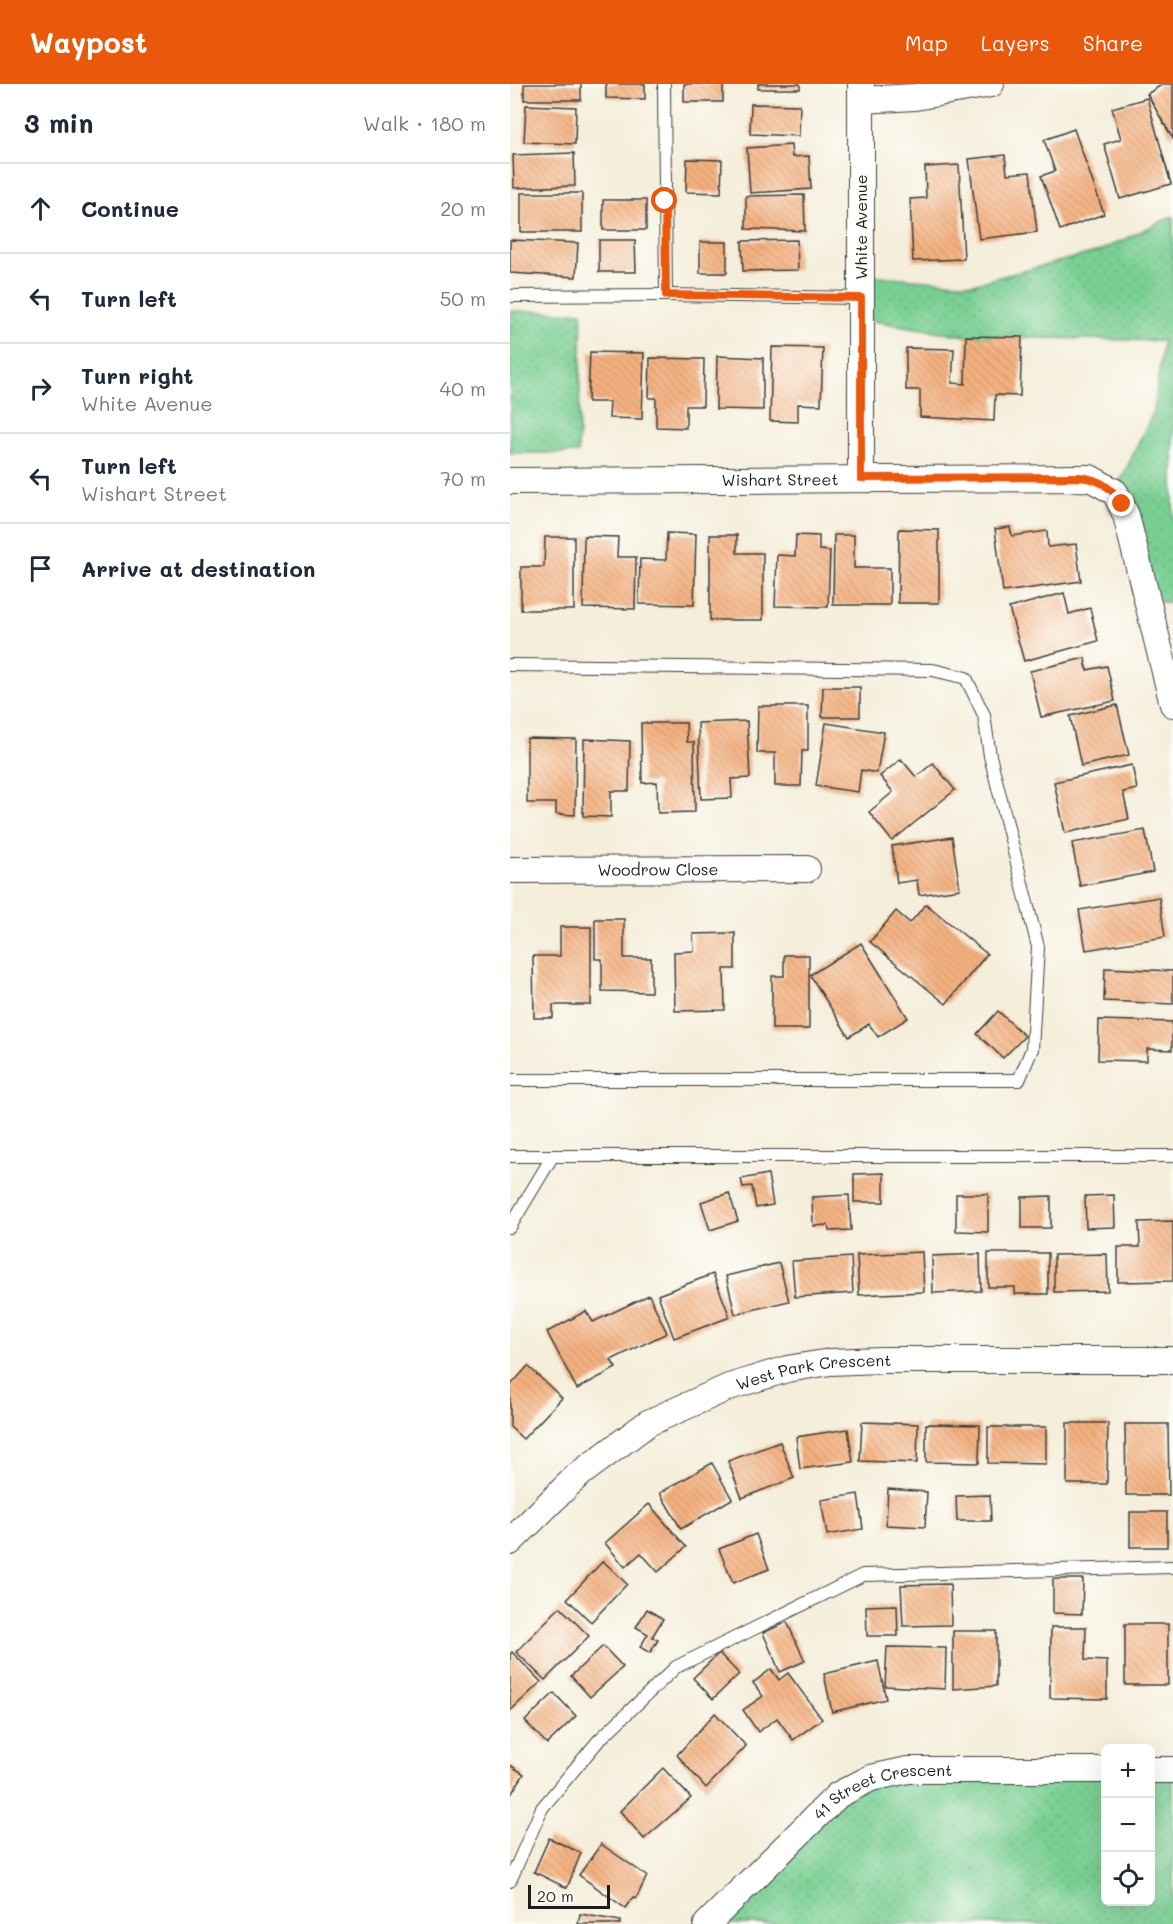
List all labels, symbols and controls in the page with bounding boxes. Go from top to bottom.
text: Waypost [30,24,147,60]
text: Map [905,29,948,56]
text: Layers [981,29,1050,56]
text: Share [1083,29,1143,56]
text: 3 min [24,106,93,140]
text: Walk · 180 m [363,110,486,136]
street label: White Avenue [850,174,871,280]
route start [651,187,677,213]
icon: ahead [24,192,57,225]
text: Continue [81,194,179,223]
text: 20 m [440,195,486,221]
icon: left [24,282,57,315]
text: Turn left [81,284,177,313]
text: 50 m [440,285,486,311]
text: Turn right [81,361,193,390]
icon: right [24,372,57,405]
text: 40 m [440,375,486,401]
text: White Avenue [81,390,213,416]
text: Turn left [81,451,177,480]
icon: left [24,462,57,495]
text: 70 m [440,465,486,491]
street label: Wishart Street [721,468,839,490]
text: Wishart Street [81,480,227,506]
route end [1108,490,1134,516]
icon: arrive [24,552,57,585]
text: Arrive at destination [81,554,316,583]
street label: Woodrow Close [597,858,719,880]
street label: West Park Crescent [733,1349,891,1394]
map controls [1101,1744,1155,1906]
button: + [1101,1744,1155,1798]
street label: 41 Street Crescent [808,1759,952,1824]
button: − [1101,1798,1155,1852]
button: locate [1101,1852,1155,1906]
scale bar [528,1882,610,1910]
text: 20 m [537,1885,574,1906]

